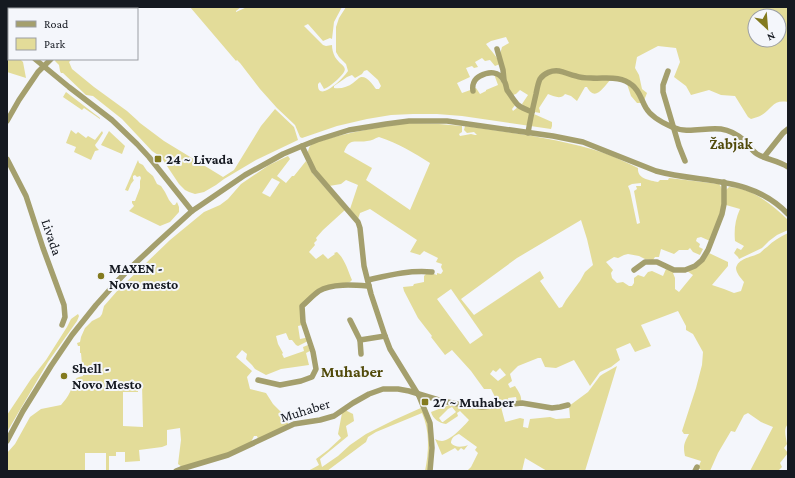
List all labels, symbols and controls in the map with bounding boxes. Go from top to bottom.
legend [8,8,138,60]
north arrow [747,8,787,48]
text: Road [44,17,69,31]
text: N [765,30,777,44]
text: Park [44,37,66,51]
district label: Žabjak [709,136,753,153]
place label: 24 ~ Livada [166,151,233,167]
marker: 24 ~ Livada [153,154,163,164]
street label: Livada [38,217,66,258]
place label: MAXEN - Novo mesto [109,260,178,292]
marker: MAXEN - Novo mesto [96,271,106,281]
place label: Shell - Novo Mesto [72,360,142,392]
district label: Muhaber [321,363,384,380]
marker: Shell - Novo Mesto [59,371,69,381]
place label: 27 ~ Muhaber [433,394,514,410]
street label: Muhaber [278,395,332,425]
marker: 27 ~ Muhaber [420,397,430,407]

